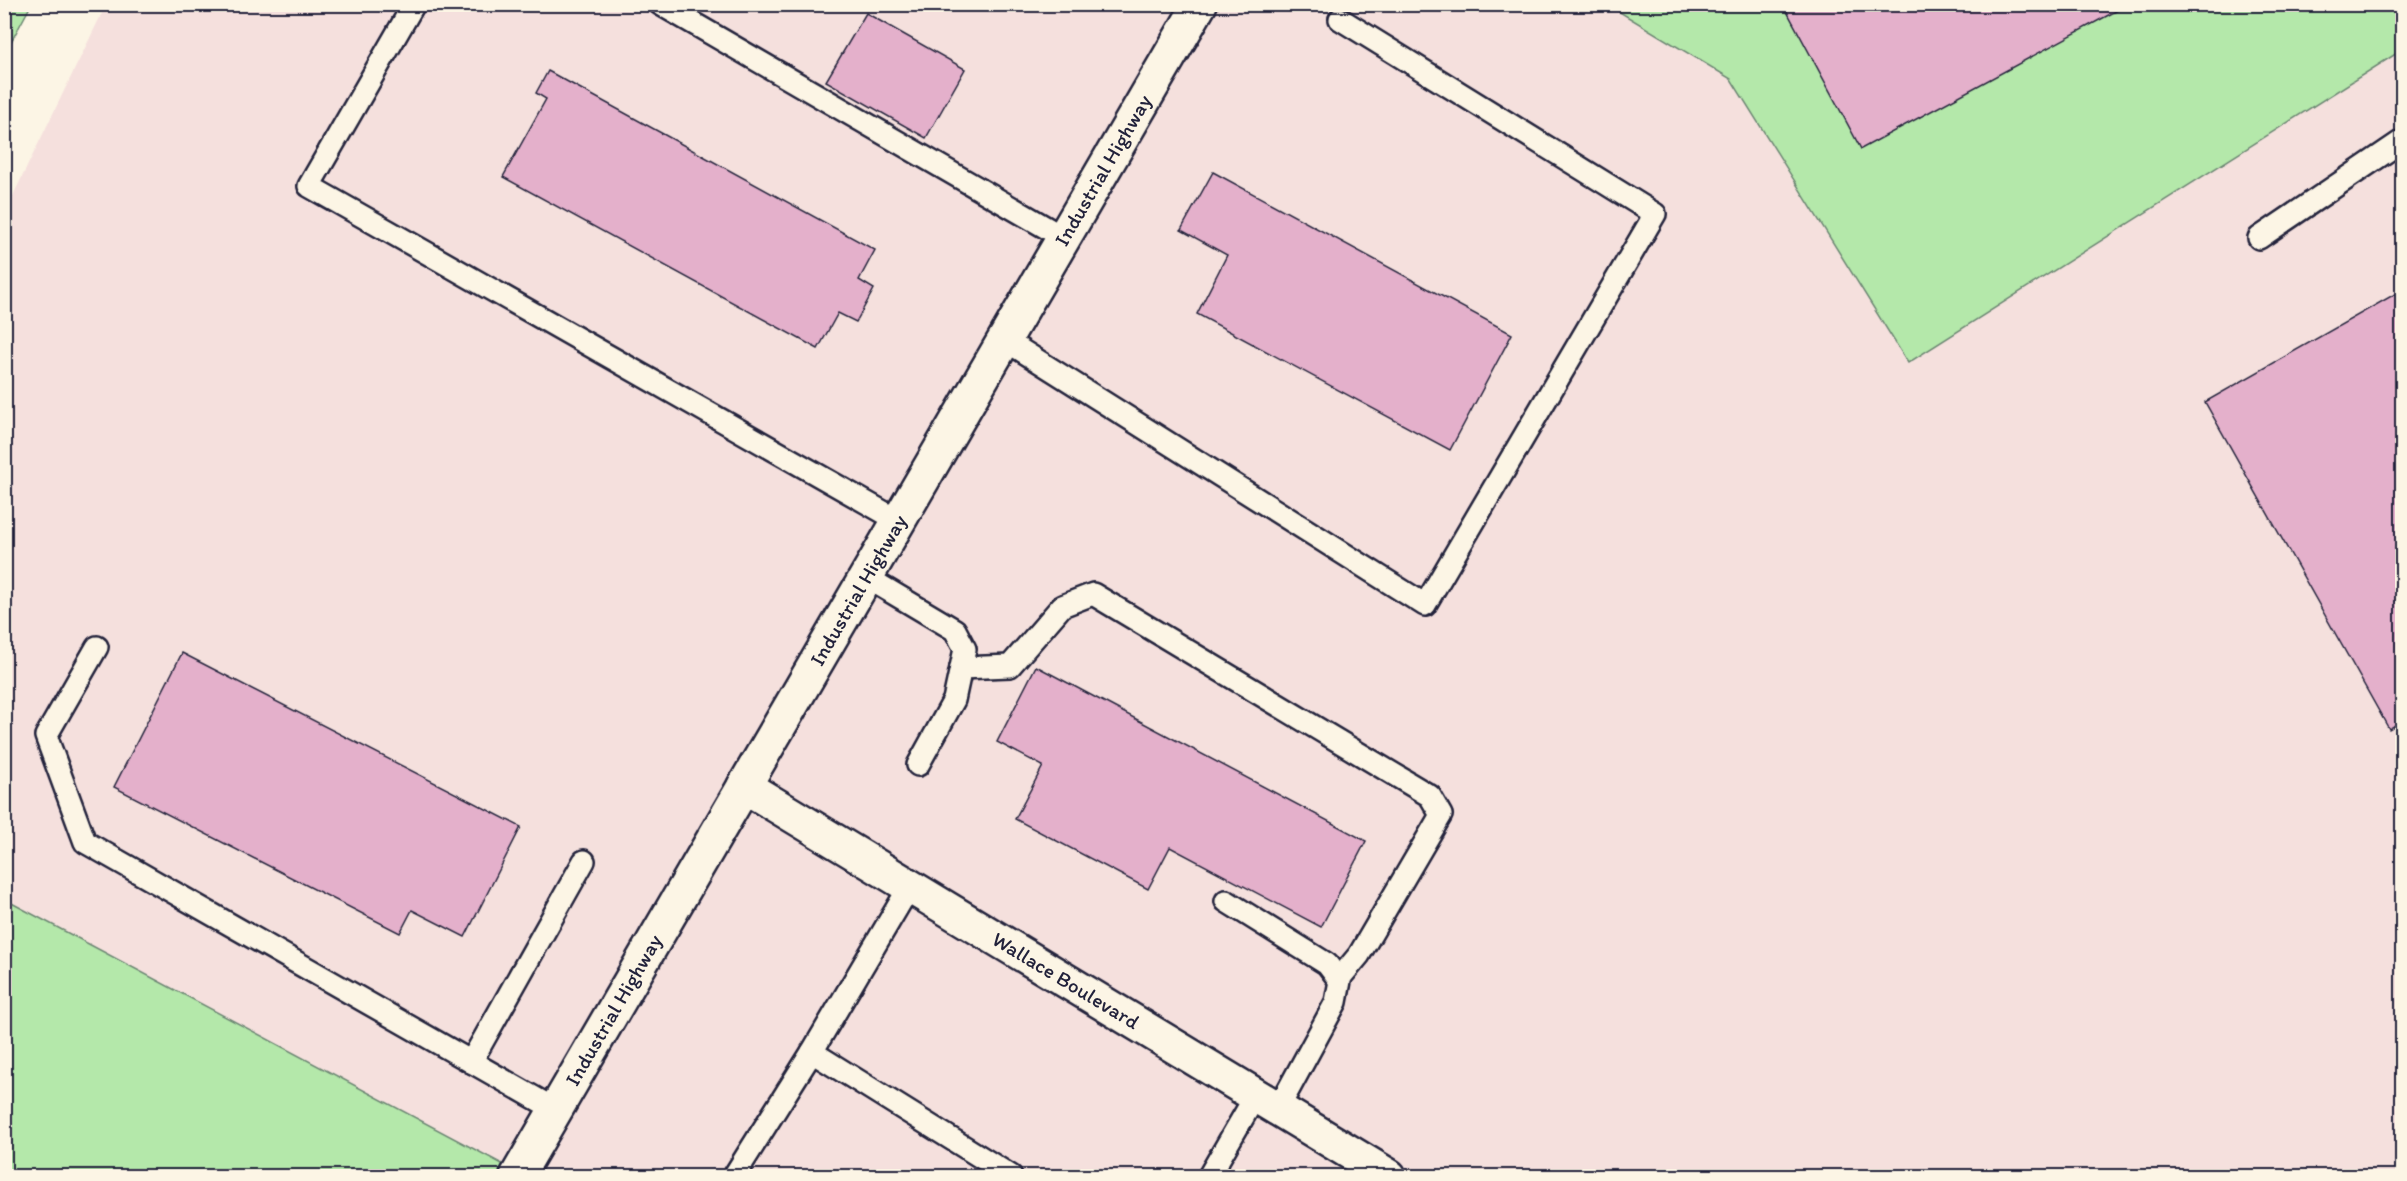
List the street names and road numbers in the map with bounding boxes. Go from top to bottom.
street label: Industrial Highway [1049,90,1157,250]
street label: Industrial Highway [804,510,912,670]
street label: Wallace Boulevard [988,926,1145,1034]
street label: Industrial Highway [559,930,667,1090]

